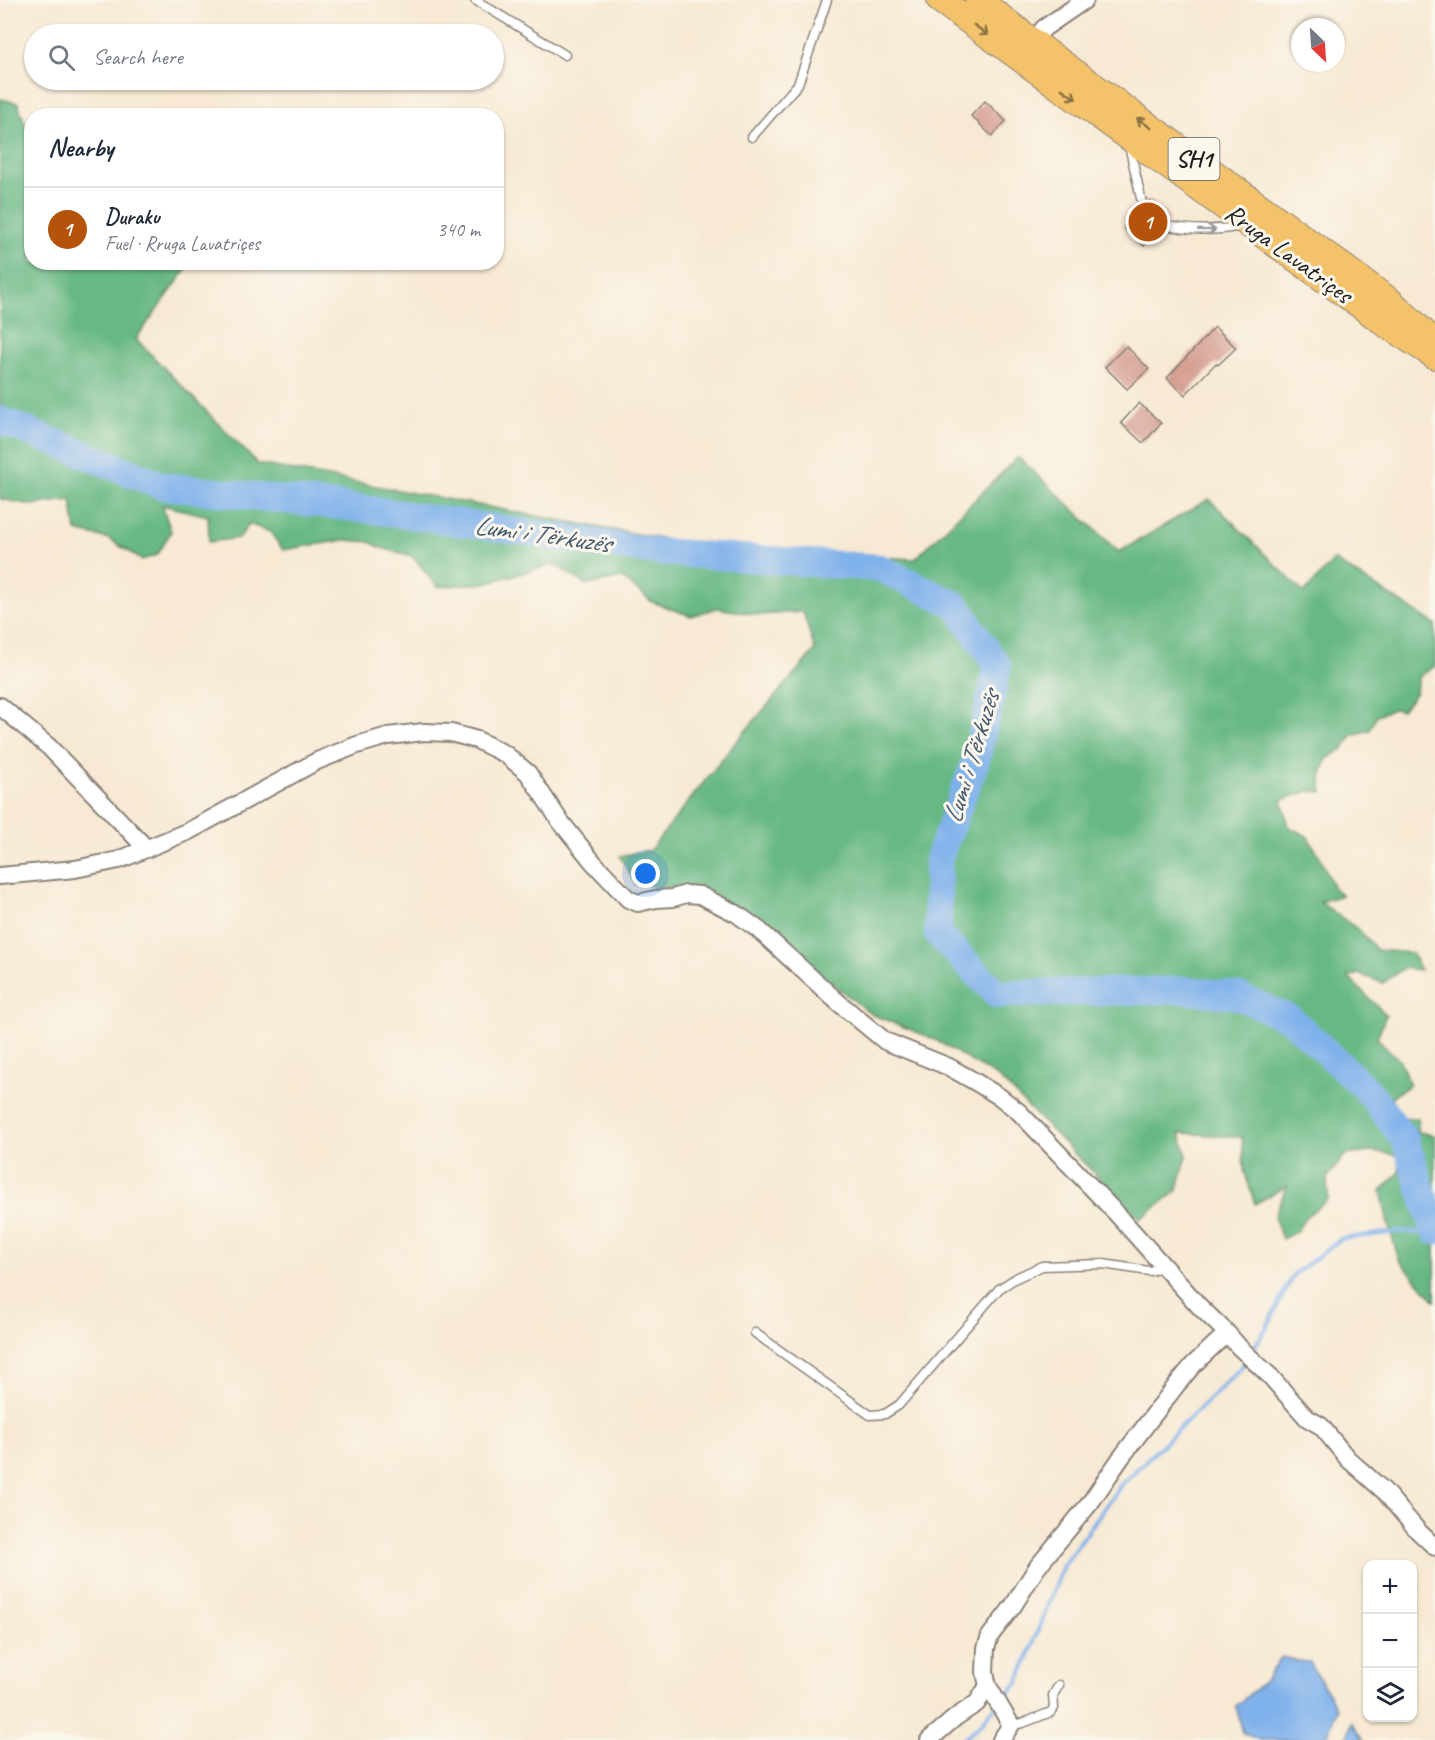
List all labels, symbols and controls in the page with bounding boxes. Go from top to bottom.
north arrow [1291,18,1345,72]
one-way arrow [972,23,988,36]
search box [24,24,504,90]
icon: search [45,41,78,74]
text: Search here [93,43,183,71]
one-way arrow [1060,87,1076,100]
one-way arrow [1136,117,1152,129]
text: Nearby [48,131,113,164]
road number: SH1 [1168,138,1220,180]
street label: Rruga Lavatriçes [1218,196,1361,312]
pin: 1 [1128,200,1168,244]
text: Duraku [105,203,159,231]
text: 1 [63,217,72,242]
text: 340 m [437,217,480,242]
one-way arrow [1196,224,1216,236]
text: Fuel · Rruga Lavatriçes [105,231,260,256]
water label: Lumi i Tërkuzës [472,508,616,561]
water label: Lumi i Tërkuzës [935,682,1009,827]
your location [631,859,660,888]
map controls [1363,1560,1417,1722]
button: + [1363,1560,1417,1614]
button: − [1363,1614,1417,1668]
button: layers [1363,1668,1417,1722]

